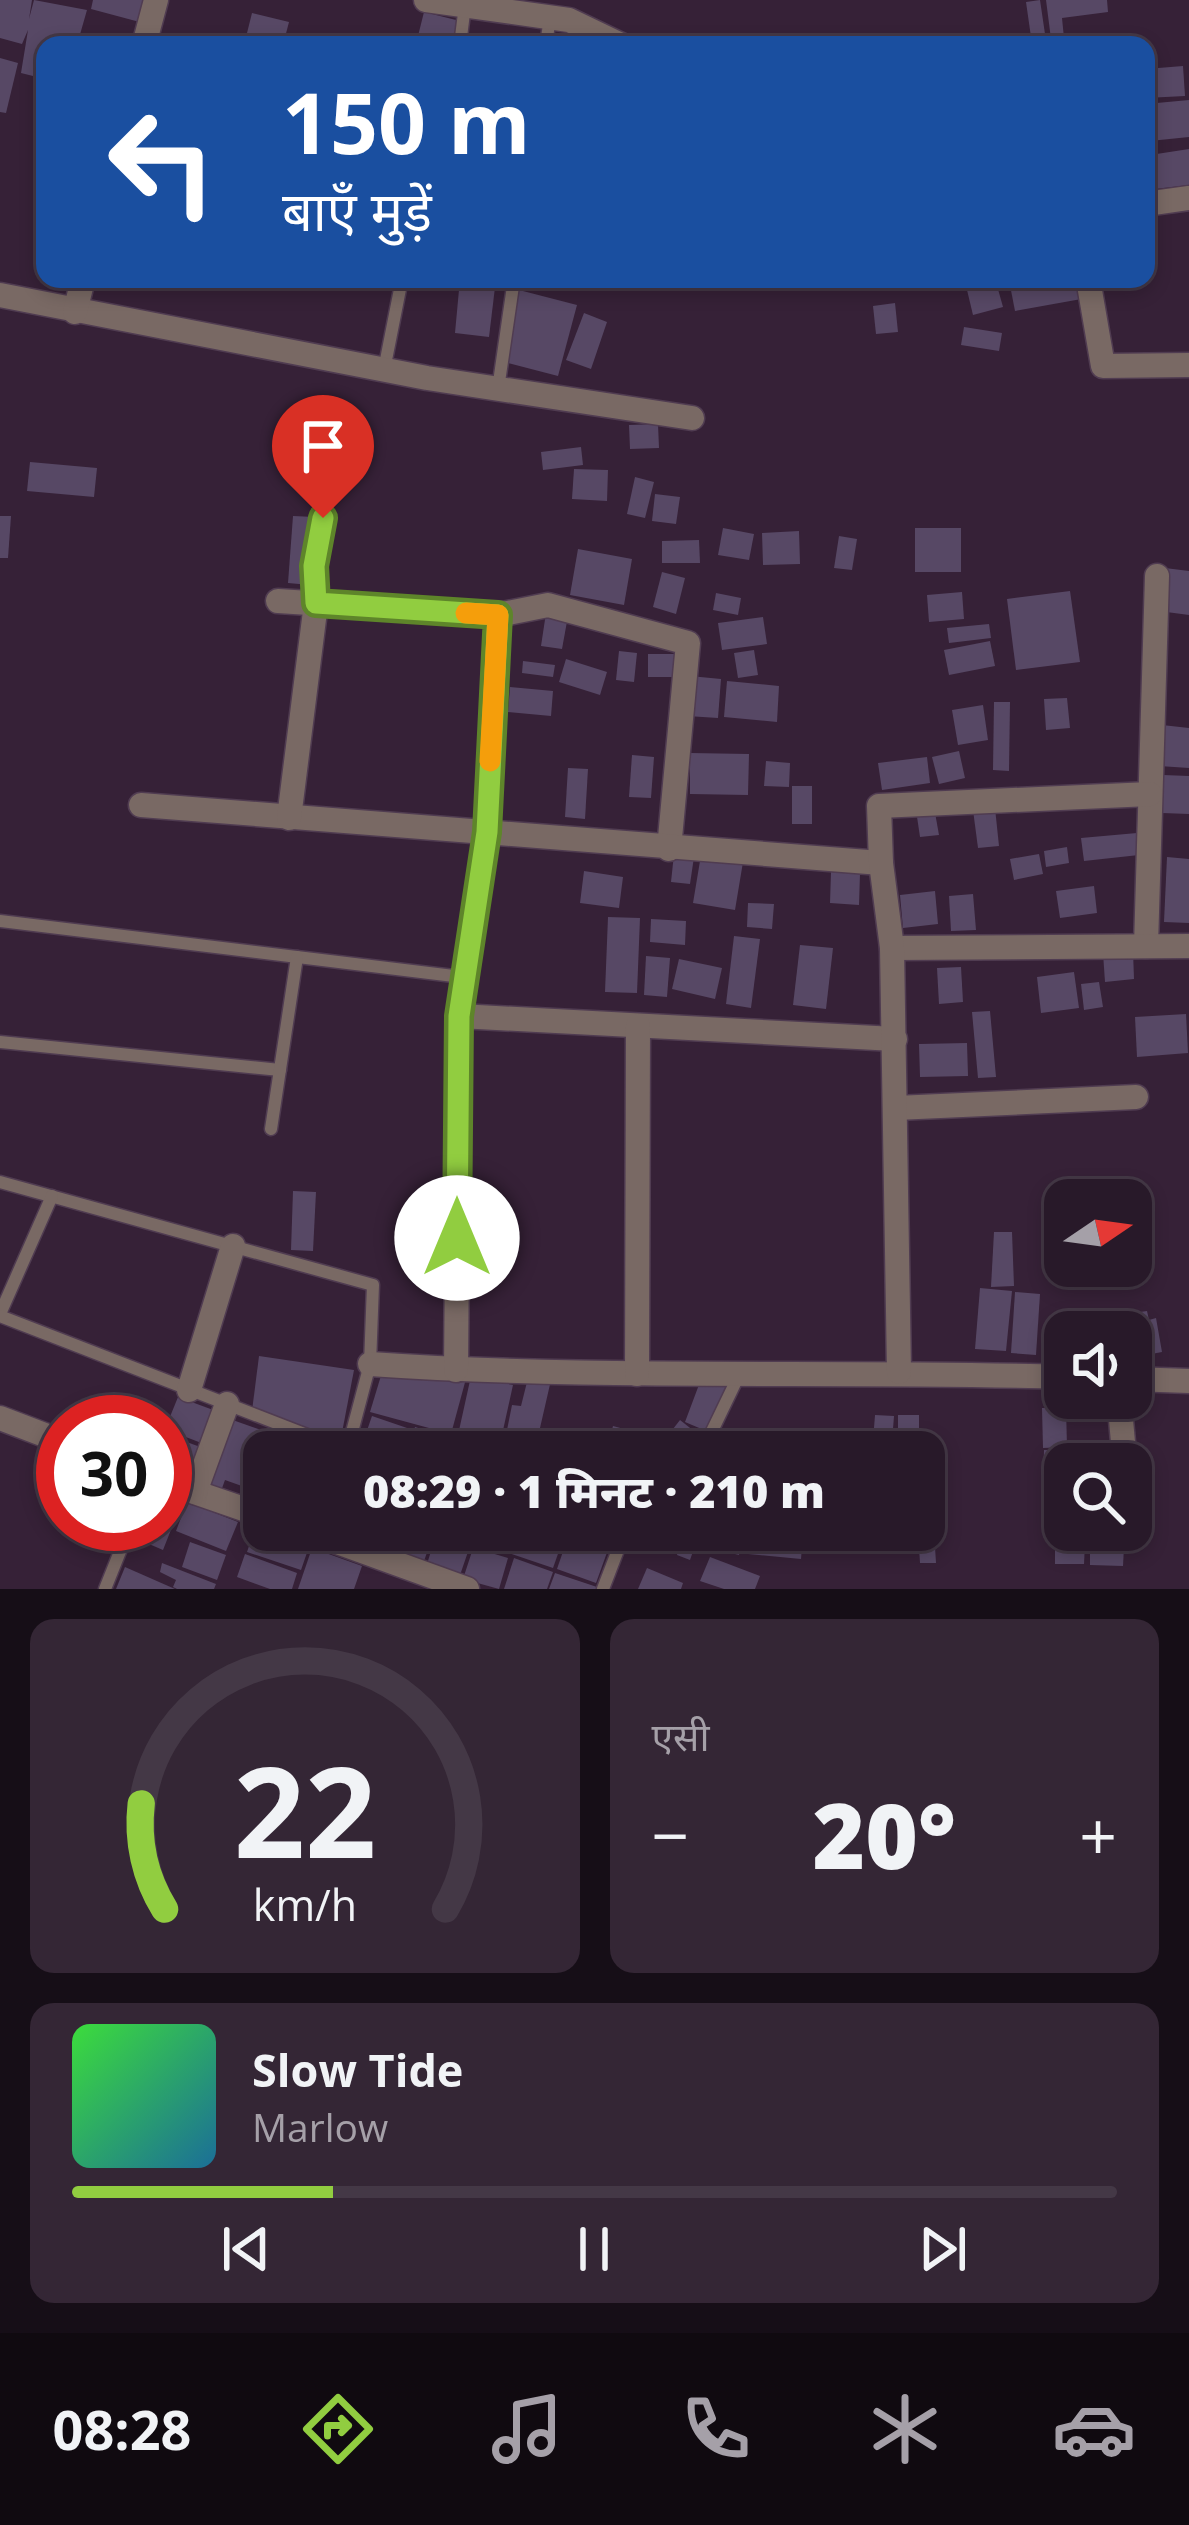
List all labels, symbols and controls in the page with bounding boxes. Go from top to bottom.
text: 150 m [282,64,530,179]
icon: left [84,84,240,240]
text: बाएँ मुड़ें [282,173,432,247]
pin [272,395,374,518]
icon: arrive [290,413,356,479]
position arrow [394,1175,520,1301]
north arrow [1044,1179,1152,1287]
map controls [1044,1179,1152,1551]
button: sound [1044,1311,1152,1419]
speed limit sign: 30 [36,1395,192,1551]
button: search [1044,1443,1152,1551]
text: 08:29 · 1 मिनट · 210 m [363,1460,825,1521]
text: एसी [652,1709,710,1762]
text: 22 [233,1725,376,1895]
text: 20° [813,1773,956,1895]
text: − [652,1789,689,1879]
text: + [1079,1789,1117,1879]
text: km/h [253,1875,357,1934]
text: Slow Tide [252,2039,463,2100]
text: Marlow [252,2100,388,2153]
icon: previous [213,2216,279,2282]
icon: pause [561,2216,627,2282]
icon: next [910,2216,976,2282]
icon: directions [296,2387,380,2471]
icon: music [485,2387,569,2471]
icon: phone [674,2387,758,2471]
icon: climate [863,2387,947,2471]
icon: car [1052,2387,1136,2471]
text: 08:28 [53,2392,191,2466]

